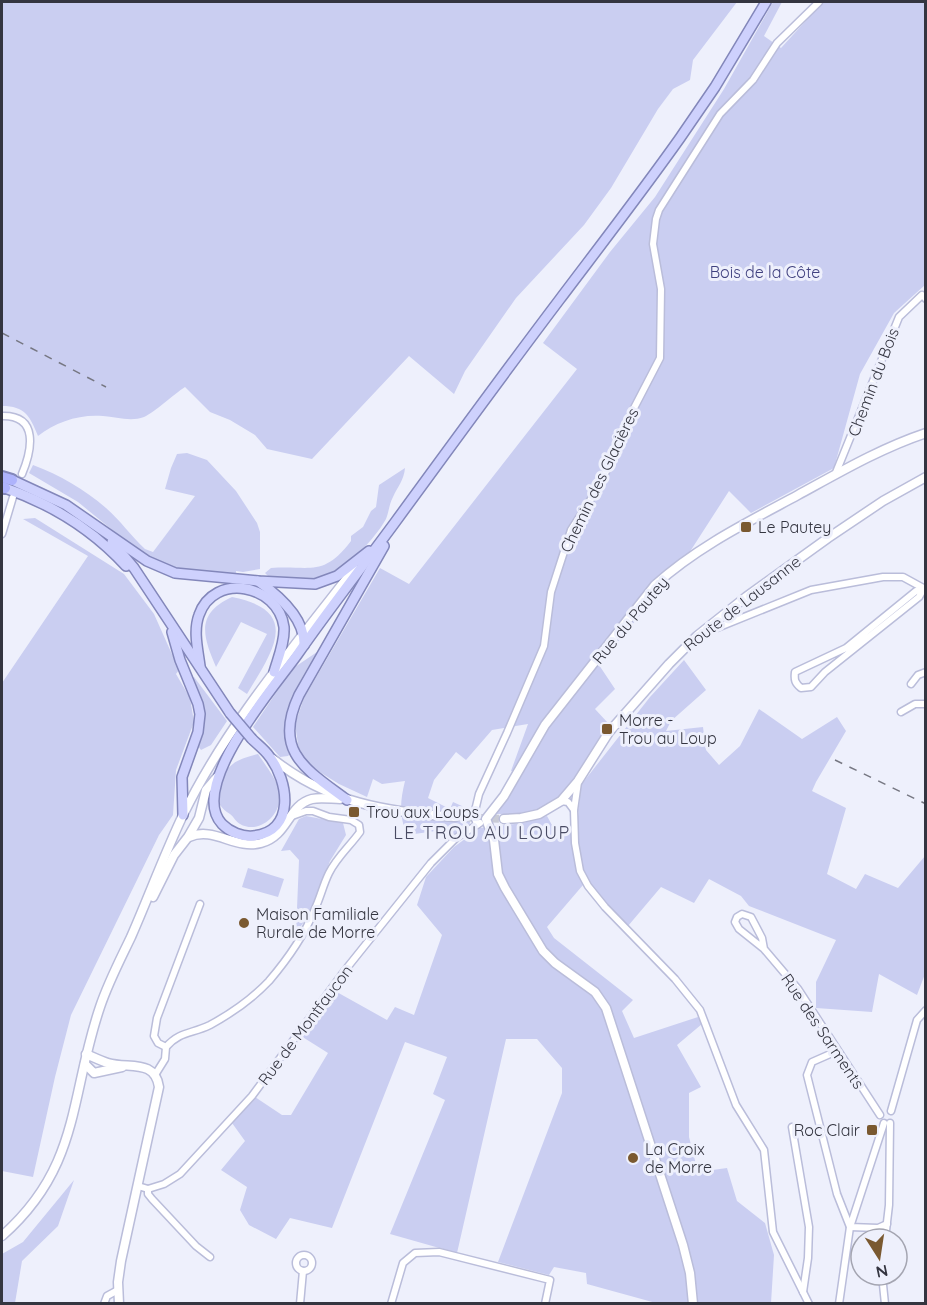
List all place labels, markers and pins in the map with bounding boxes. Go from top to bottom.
place label: Le Pautey [758,517,831,537]
marker: Le Pautey [739,520,753,534]
place label: Morre - Trou au Loup [619,710,717,748]
marker: Morre - Trou au Loup [600,722,614,736]
place label: Trou aux Loups [366,802,479,822]
marker: Trou aux Loups [347,805,361,819]
place label: Maison Familiale Rurale de Morre [256,904,379,942]
marker: Maison Familiale Rurale de Morre [237,916,251,930]
place label: Roc Clair [794,1120,860,1140]
marker: Roc Clair [865,1123,879,1137]
place label: La Croix de Morre [645,1139,712,1177]
marker: La Croix de Morre [626,1151,640,1165]

